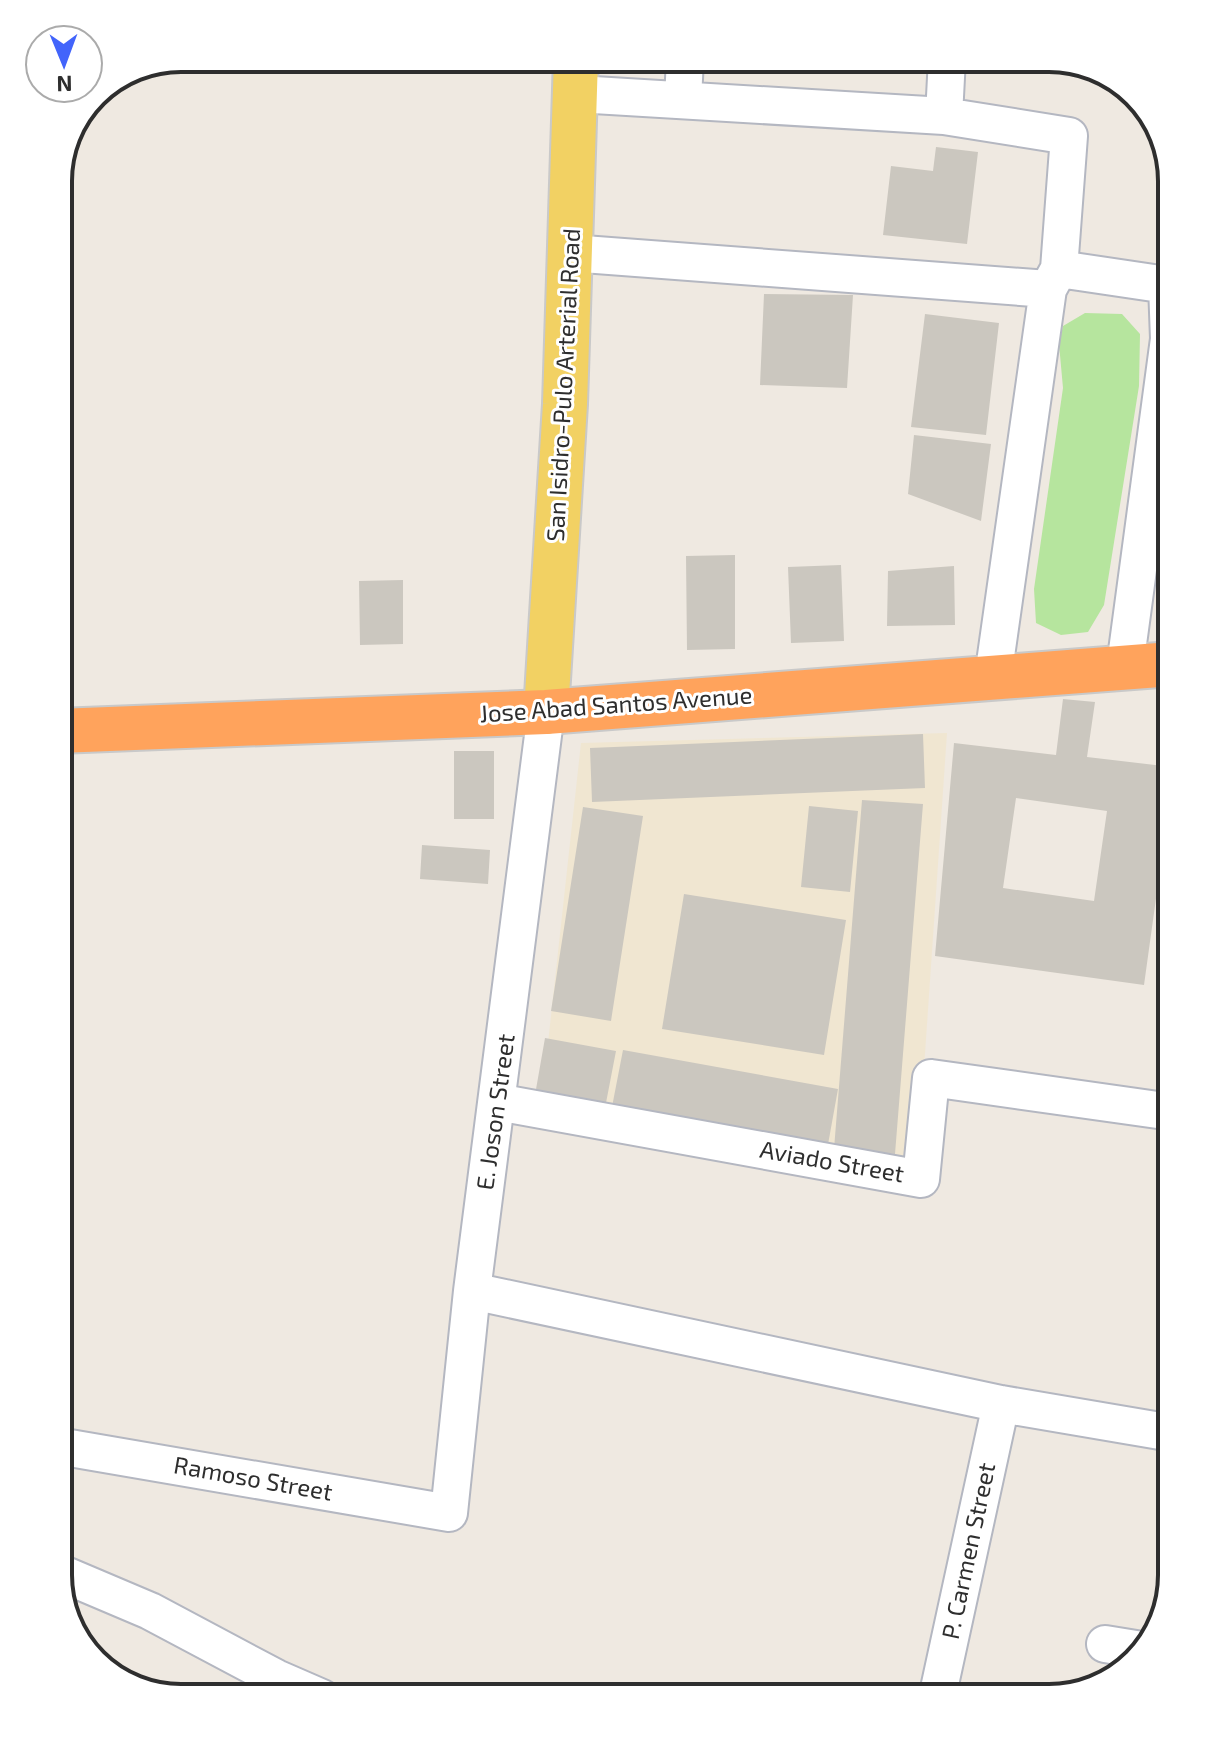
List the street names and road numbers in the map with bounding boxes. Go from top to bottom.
street label: San Isidro-Pulo Arterial Road [540,228,585,542]
street label: Jose Abad Santos Avenue [479,680,753,728]
street label: E. Joson Street [469,1032,520,1192]
street label: Aviado Street [758,1134,907,1187]
street label: Ramoso Street [172,1449,335,1506]
street label: P. Carmen Street [935,1460,1000,1642]

